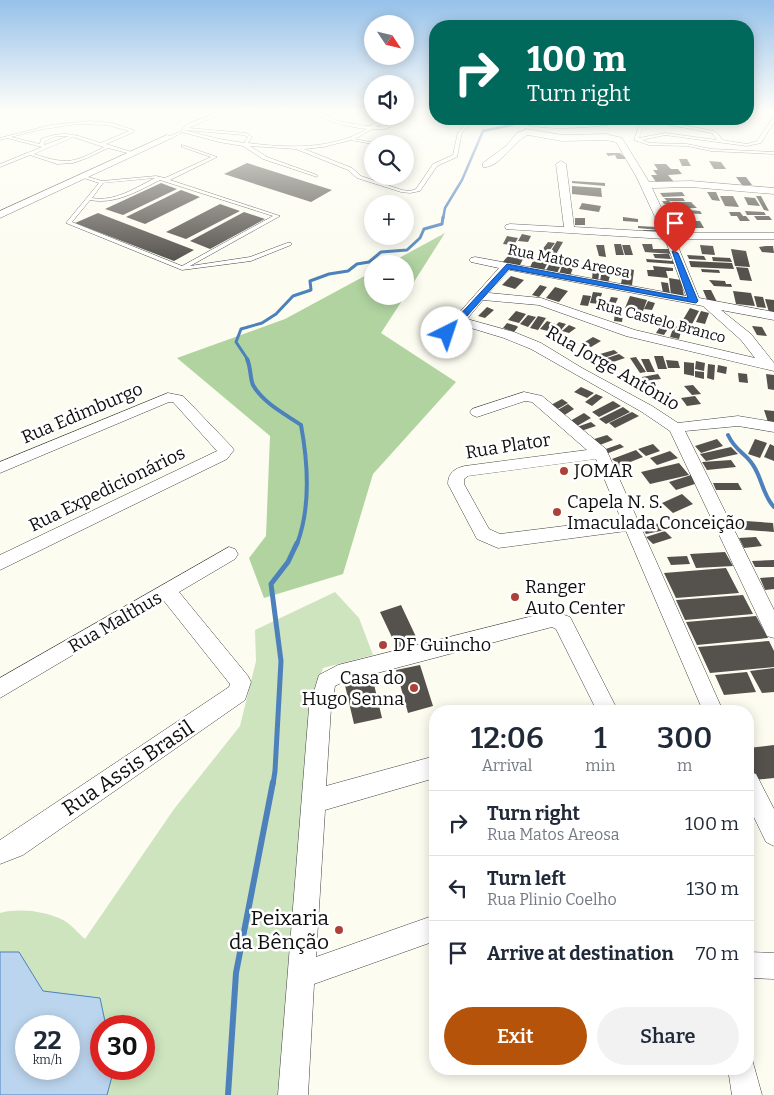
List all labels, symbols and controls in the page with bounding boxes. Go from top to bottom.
north arrow [364,15,414,65]
map controls [364,15,414,305]
text: 100 m [527,38,626,80]
icon: right [444,40,509,105]
button: sound [364,75,414,125]
text: Turn right [527,80,630,107]
button: search [364,135,414,185]
button: + [364,195,414,245]
pin [654,202,696,253]
icon: arrive [661,209,689,237]
street label: Rua Matos Areosa [506,240,632,282]
button: − [364,255,414,305]
street label: Rua Castelo Branco [594,295,728,347]
position arrow [420,306,472,358]
street label: Rua Jorge Antônio [542,321,684,415]
street label: Rua Edimburgo [18,378,146,448]
street label: Rua Plator [464,428,552,464]
street label: Rua Expedicionários [25,442,189,536]
place label: JOMAR [573,460,633,482]
marker: JOMAR [558,465,570,477]
place label: Capela N. S. Imaculada Conceição [567,491,745,534]
marker: Capela N. S. Imaculada Conceição [551,506,563,518]
place label: Ranger Auto Center [525,576,625,619]
street label: Rua Malthus [64,586,166,658]
marker: Ranger Auto Center [509,591,521,603]
place label: DF Guincho [393,634,491,656]
marker: DF Guincho [377,639,389,651]
place label: Casa do Hugo Senna [302,667,404,710]
marker: Casa do Hugo Senna [408,682,420,694]
street label: Rua Assis Brasil [57,714,199,822]
text: 12:06 [471,720,544,756]
text: 1 [594,720,607,756]
text: 300 [657,720,712,756]
text: Arrival [482,756,532,775]
text: min [585,756,615,775]
text: m [677,756,692,775]
text: Turn right [487,802,580,825]
icon: right [444,809,472,837]
text: 100 m [685,812,739,835]
text: Rua Matos Areosa [487,825,620,844]
text: Turn left [487,867,566,890]
icon: left [444,874,472,902]
text: 130 m [686,877,739,900]
text: Rua Plinio Coelho [487,890,617,909]
place label: Peixaria da Bênção [229,905,330,955]
marker: Peixaria da Bênção [333,924,345,936]
icon: arrive [444,939,472,967]
text: Arrive at destination [487,942,674,965]
text: 70 m [696,942,739,965]
button: Exit [444,1007,587,1065]
button: Share [597,1007,739,1065]
speed limit sign: 30 [90,1015,155,1080]
text: 22 [33,1026,62,1056]
text: km/h [33,1053,62,1067]

